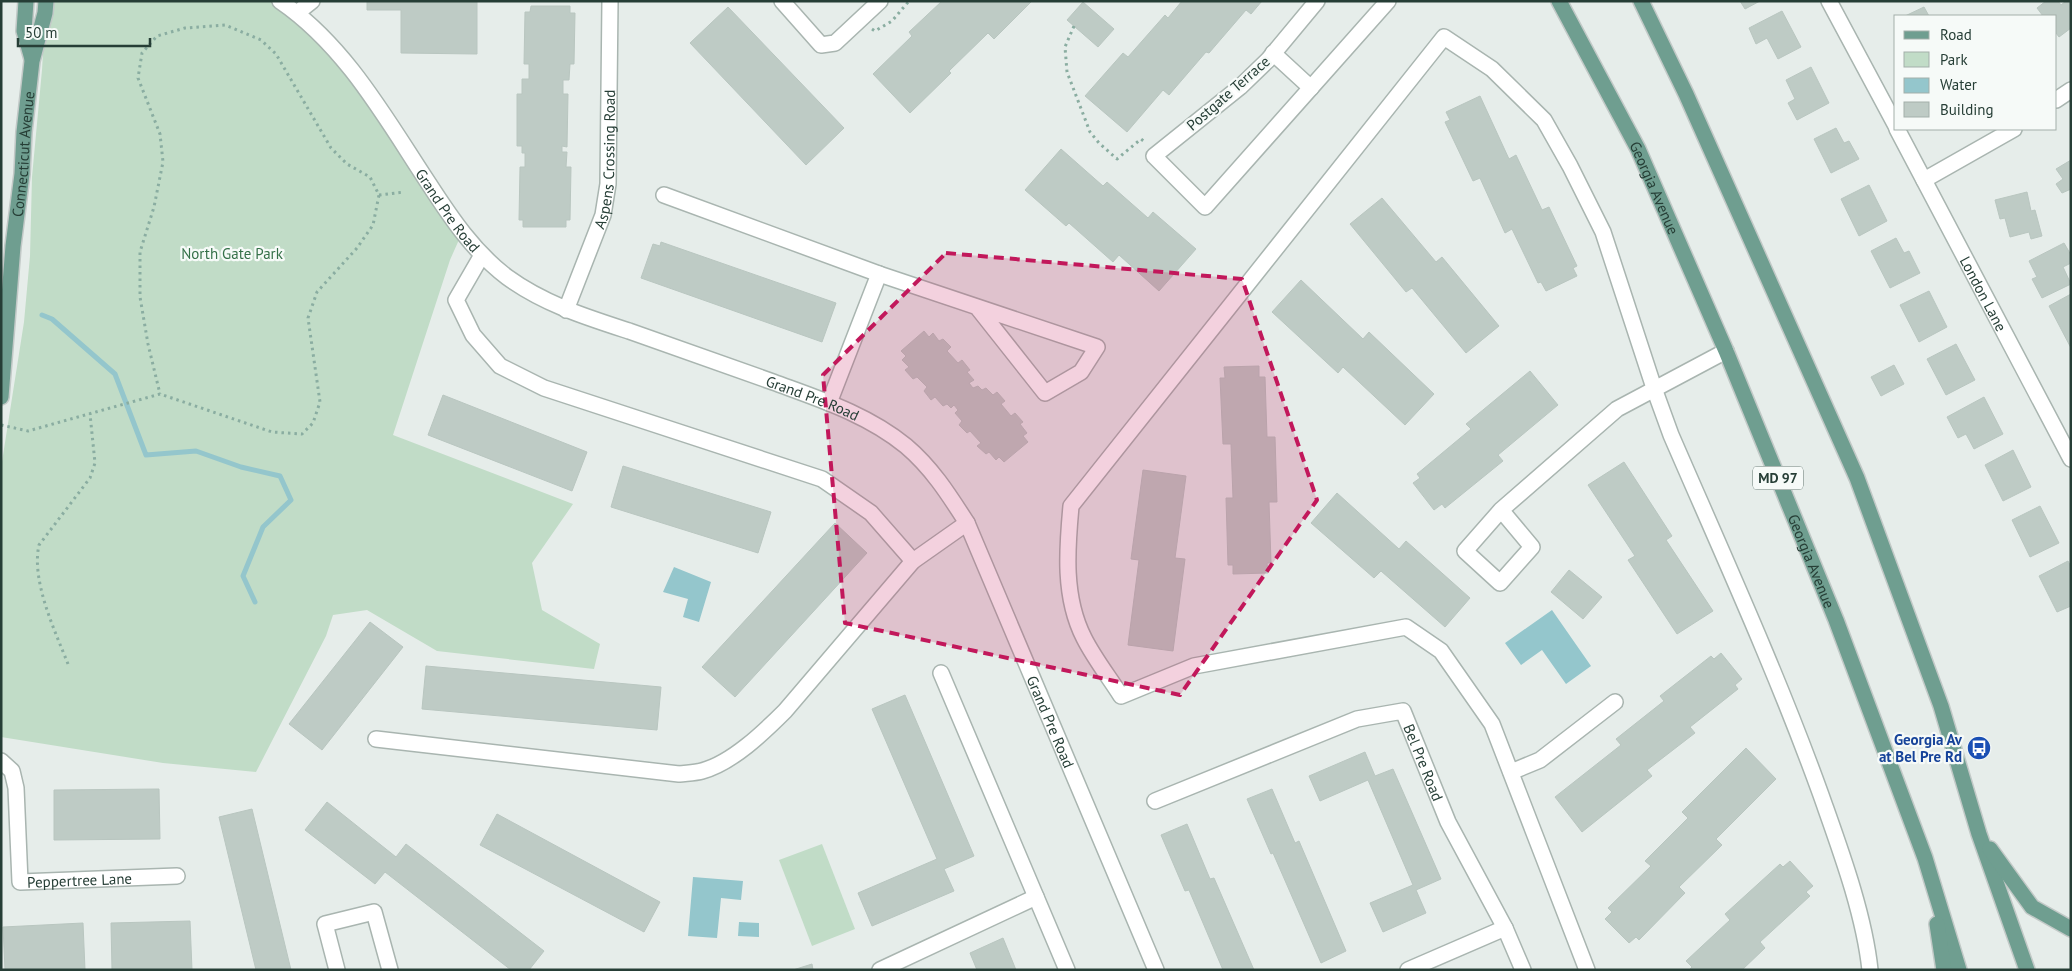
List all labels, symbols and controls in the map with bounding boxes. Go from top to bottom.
scale bar [18,15,150,47]
legend [1894,15,2057,130]
text: 50 m [25,23,58,42]
text: Road [1940,25,1972,44]
text: Park [1940,50,1968,69]
street label: Postgate Terrace [1182,52,1274,134]
text: Water [1940,75,1977,94]
street label: Aspens Crossing Road [589,89,619,231]
street label: Connecticut Avenue [7,90,38,218]
text: Building [1940,100,1994,119]
street label: Georgia Avenue [1626,138,1684,237]
street label: Grand Pre Road [412,165,484,256]
park label: North Gate Park [181,244,284,263]
street label: London Lane [1956,253,2011,334]
street label: Grand Pre Road [764,371,862,424]
road number: MD 97 [1753,466,1803,489]
street label: Georgia Avenue [1784,511,1840,611]
street label: Grand Pre Road [1023,673,1079,771]
street label: Bel Pre Road [1400,721,1448,803]
place label: Georgia Av at Bel Pre Rd [1879,730,1963,766]
bus stop icon: Georgia Av at Bel Pre Rd [1966,735,1992,761]
street label: Peppertree Lane [27,868,132,891]

